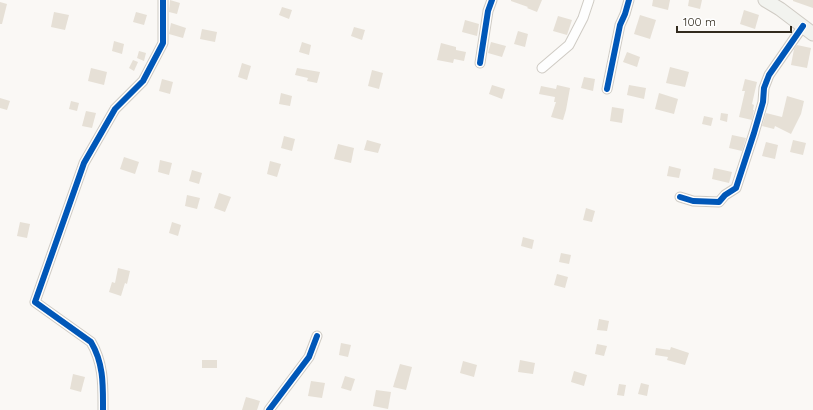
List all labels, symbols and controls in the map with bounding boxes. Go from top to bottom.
scale bar [677,8,791,34]
text: 100 m [683,14,716,29]

